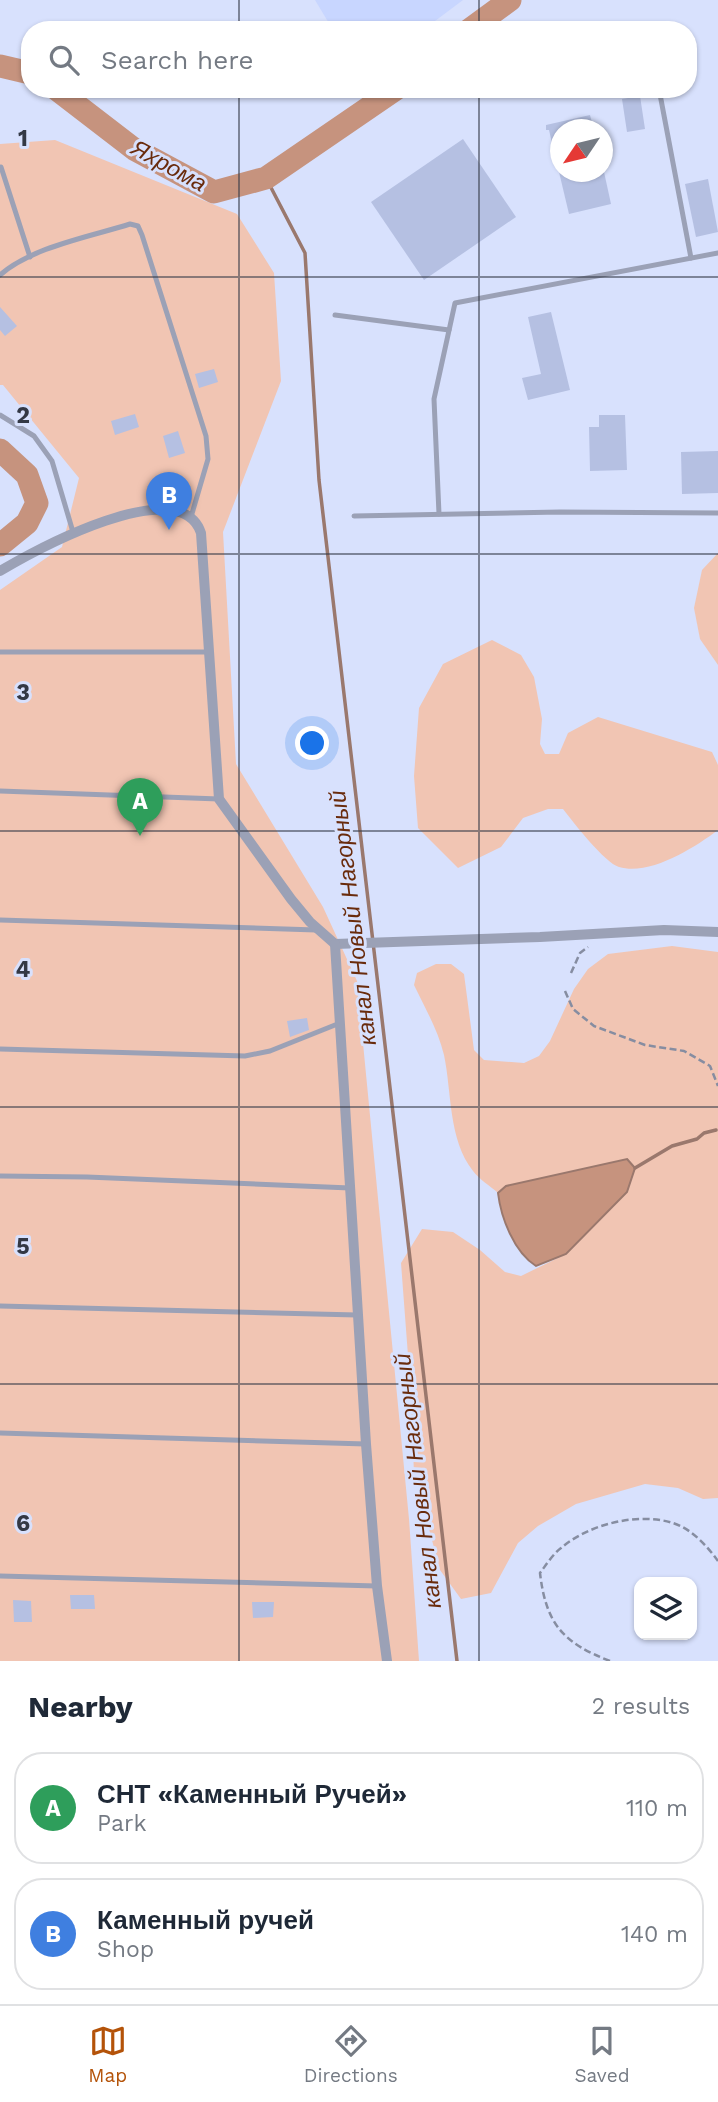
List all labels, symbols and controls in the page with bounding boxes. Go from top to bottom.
search box [21,21,697,98]
icon: search [45,41,83,79]
text: Search here [101,45,253,75]
north arrow [550,119,613,182]
text: 1 [18,125,28,152]
water label: Яхрома [125,134,211,198]
text: 2 [16,402,30,429]
pin: B [146,472,192,530]
text: 3 [16,679,30,706]
your location [295,726,329,760]
pin: A [117,778,163,836]
water label: канал Новый Нагорный [324,789,382,1047]
text: 4 [16,956,31,983]
text: 5 [16,1233,30,1260]
water label: канал Новый Нагорный [389,1352,447,1610]
text: 6 [16,1510,30,1537]
map controls [634,1577,697,1640]
button: layers [634,1577,697,1640]
text: Nearby [28,1689,133,1724]
text: 2 results [592,1693,690,1720]
text: СНТ «Каменный Ручей» [97,1779,407,1809]
text: A [45,1795,61,1822]
text: 110 m [626,1795,688,1822]
text: Park [97,1810,146,1837]
text: Каменный ручей [97,1905,314,1935]
text: B [45,1921,61,1948]
text: 140 m [621,1921,688,1948]
text: Shop [97,1936,154,1963]
tab: Map [88,2022,127,2087]
tab: Directions [304,2022,398,2087]
tab: Saved [574,2022,630,2087]

